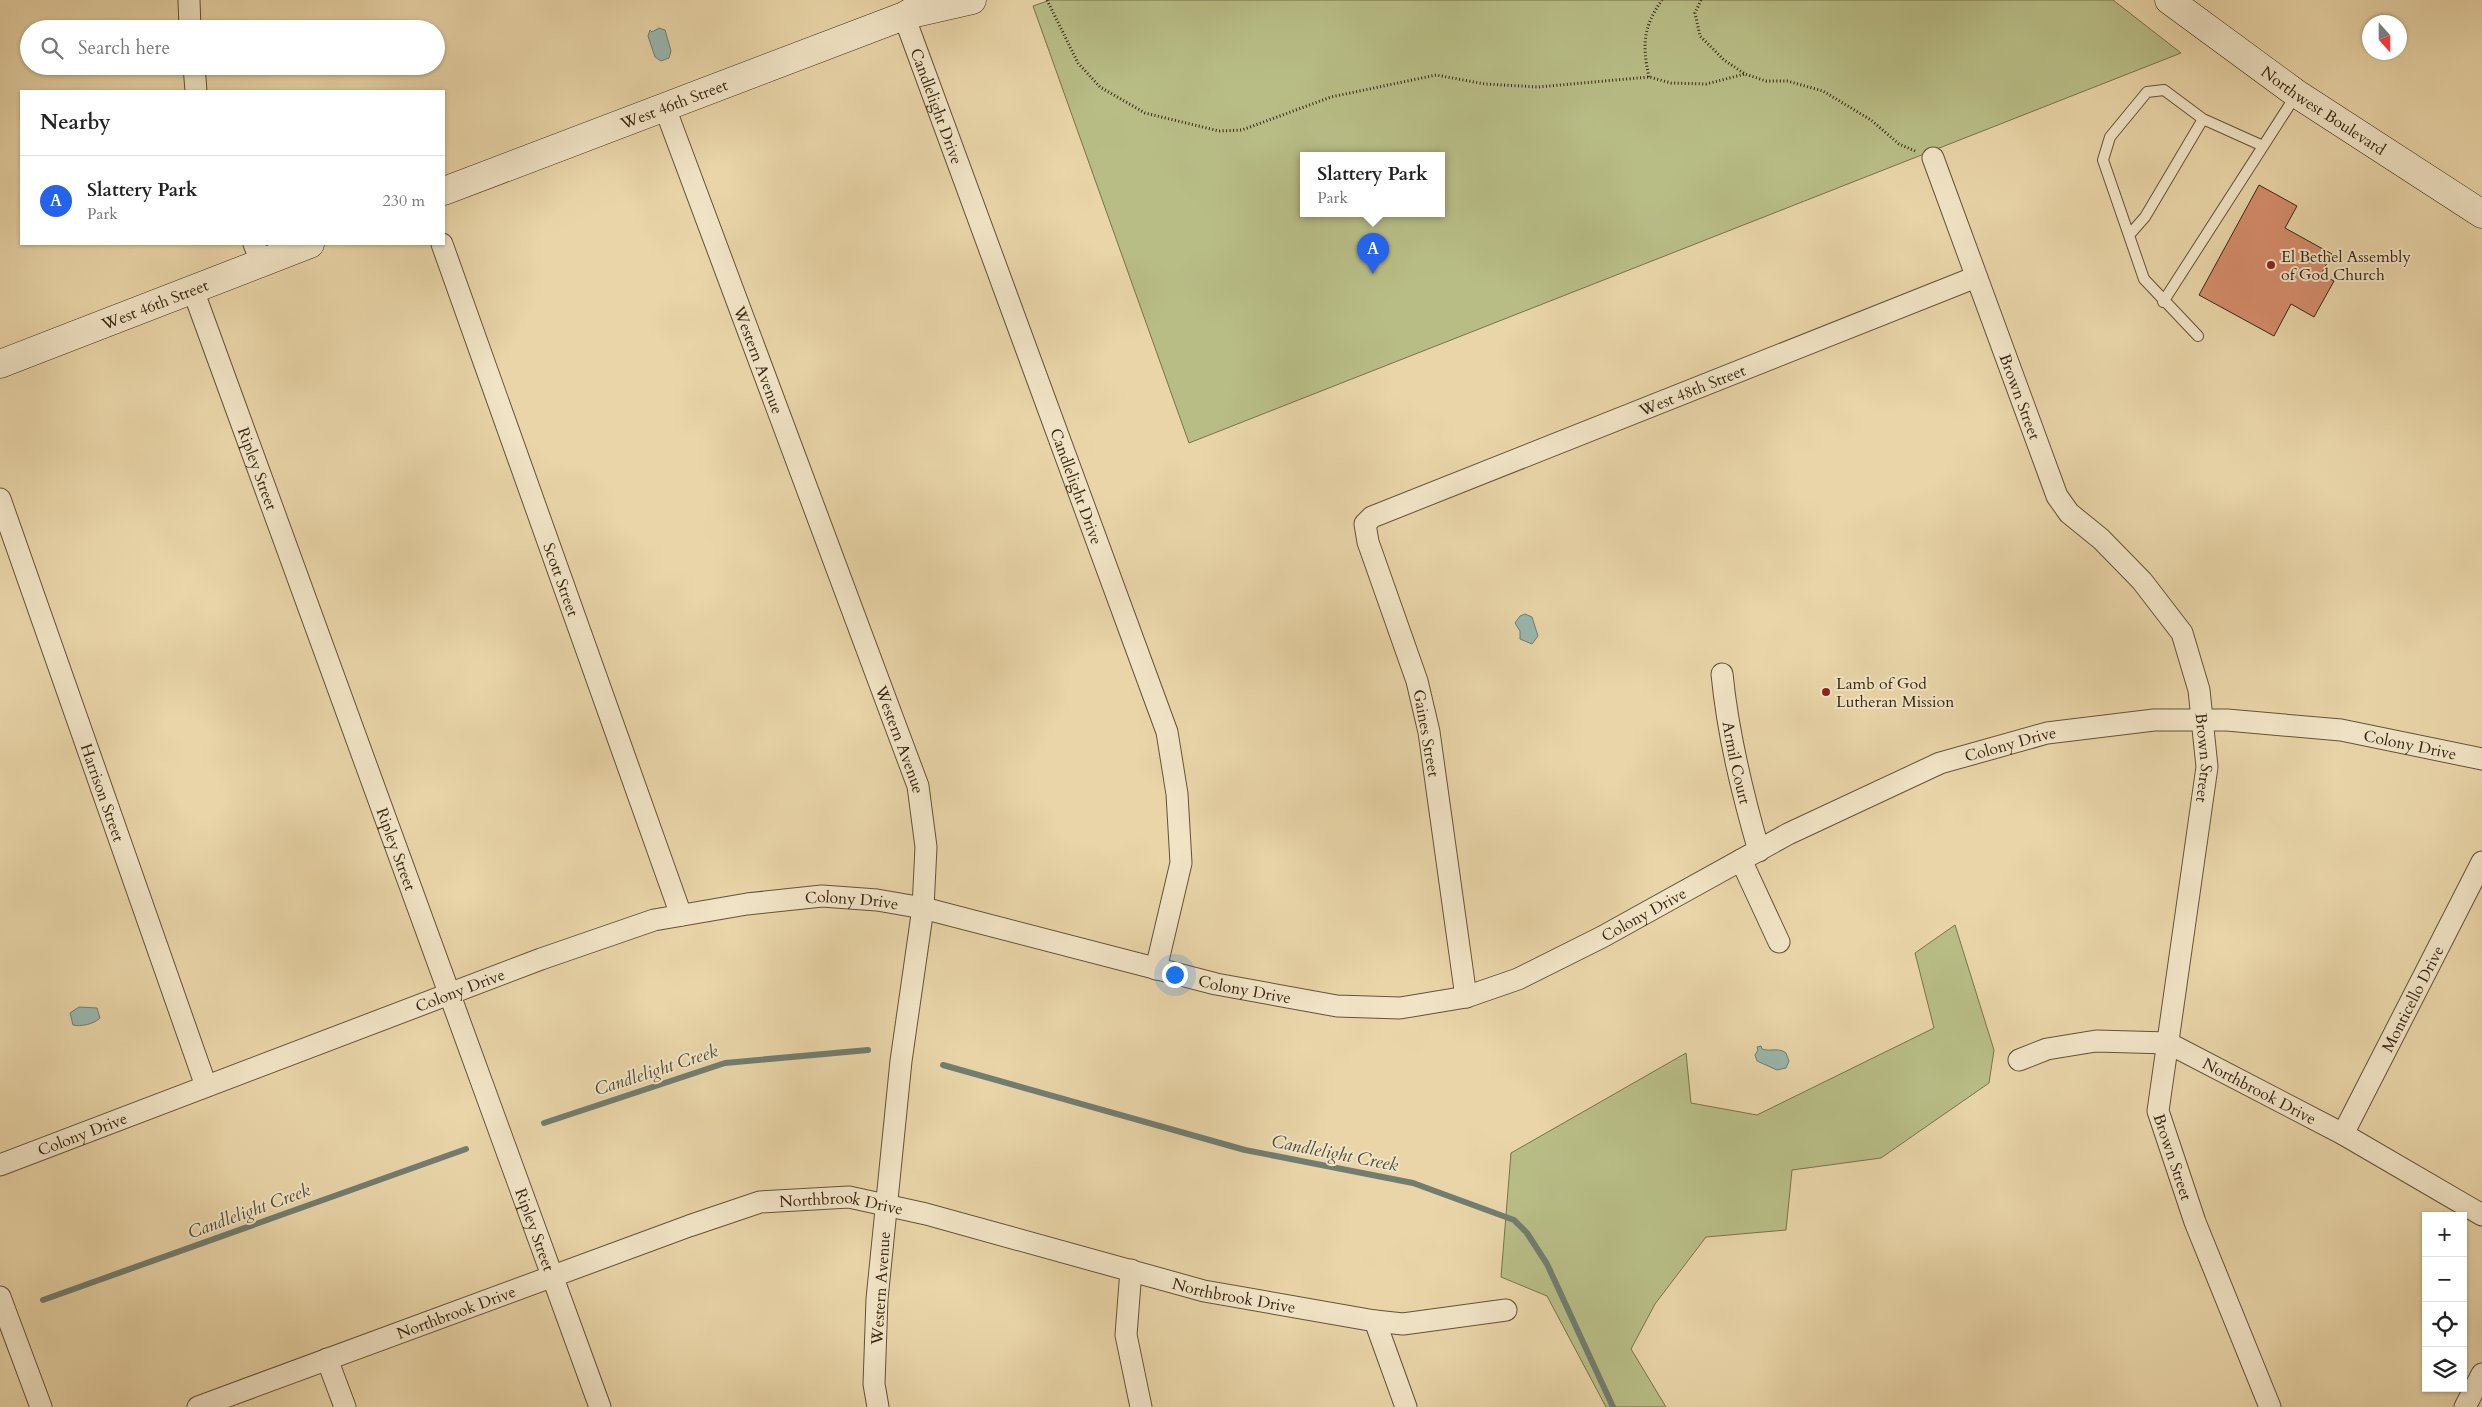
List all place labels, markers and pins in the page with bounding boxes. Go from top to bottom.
pin: A [1357,233,1389,274]
place label: El Bethel Assembly of God Church [2281,246,2411,286]
marker: El Bethel Assembly of God Church [2265,259,2277,271]
place label: Lamb of God Lutheran Mission [1836,673,1954,713]
marker: Lamb of God Lutheran Mission [1820,686,1832,698]

